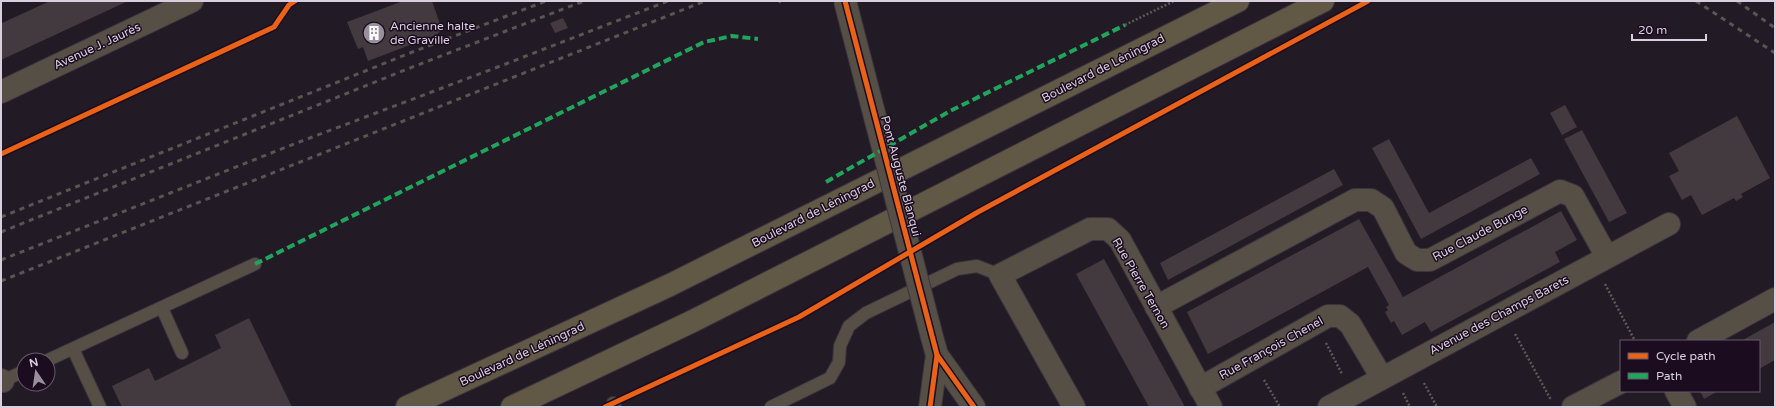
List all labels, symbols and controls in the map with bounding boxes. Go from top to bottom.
scale bar [1632,16,1706,42]
place label: Ancienne halte de Graville [390,19,475,47]
street label: Avenue J. Jaurès [51,20,143,72]
building icon: Ancienne halte de Graville [361,20,387,46]
text: 20 m [1638,23,1667,37]
street label: Boulevard de Léningrad [1039,31,1167,105]
street label: Pont Auguste Blanqui [878,114,924,238]
street label: Boulevard de Léningrad [749,176,877,250]
street label: Rue Claude Bunge [1430,202,1530,264]
street label: Rue Pierre Ternon [1109,235,1173,331]
street label: Avenue des Champs Barets [1427,272,1571,358]
street label: Rue François Chenel [1217,314,1325,382]
street label: Boulevard de Léningrad [457,319,587,389]
legend [1620,340,1760,392]
text: Cycle path [1656,349,1715,363]
north arrow [16,352,56,392]
text: N [28,355,40,370]
text: Path [1656,369,1682,383]

